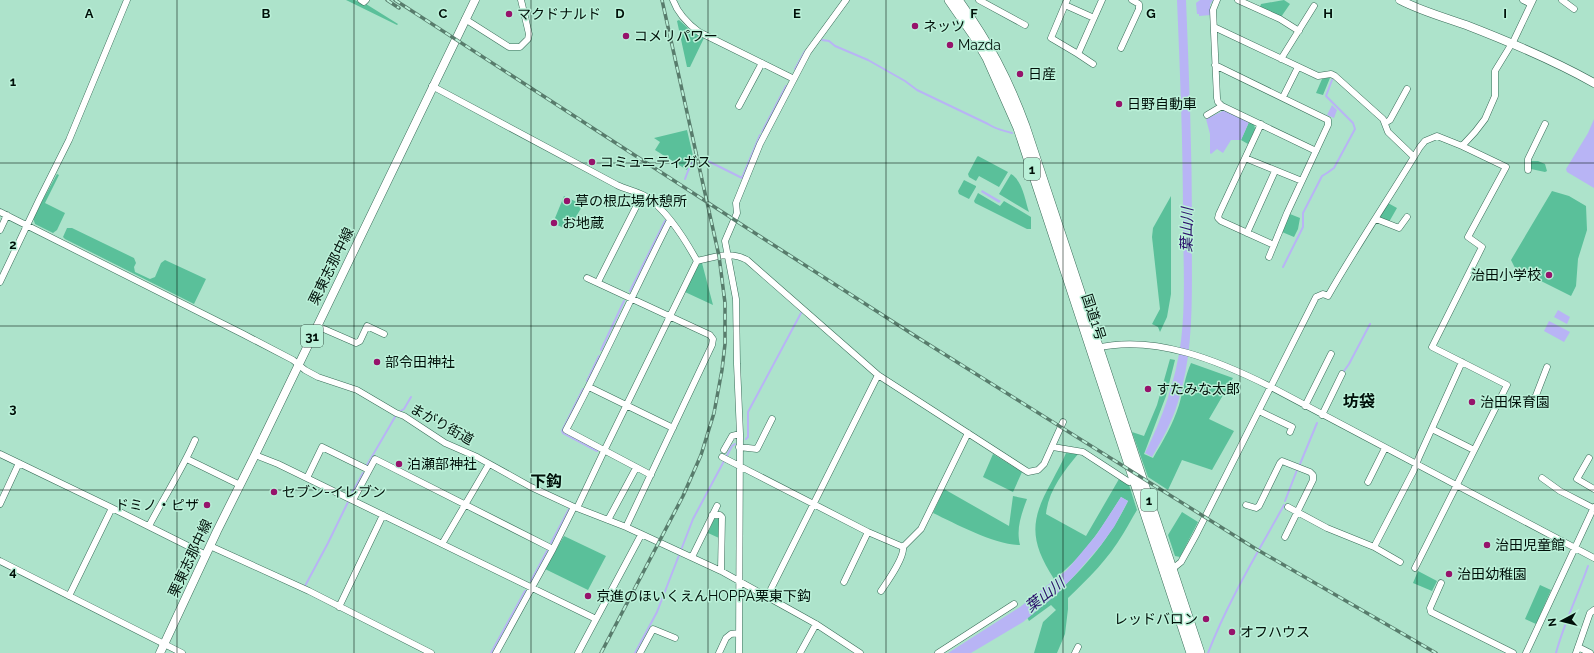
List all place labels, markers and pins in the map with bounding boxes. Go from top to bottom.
place label: マクドナルド [517,6,601,22]
marker: マクドナルド [504,9,514,19]
place label: ネッツ [923,18,965,34]
marker: ネッツ [910,21,920,31]
place label: コメリパワー [634,28,718,44]
marker: コメリパワー [621,31,631,41]
place label: Mazda [958,37,1001,53]
marker: Mazda [945,40,955,50]
place label: 日産 [1028,66,1056,82]
marker: 日産 [1015,69,1025,79]
place label: 日野自動車 [1127,96,1197,112]
marker: 日野自動車 [1114,99,1124,109]
place label: コミュニティガス [600,154,711,170]
marker: コミュニティガス [587,157,597,167]
place label: 草の根広場休憩所 [575,193,687,209]
marker: 草の根広場休憩所 [562,196,572,206]
place label: お地蔵 [562,215,604,231]
marker: お地蔵 [549,218,559,228]
place label: 治田小学校 [1471,267,1541,283]
marker: 治田小学校 [1544,270,1554,280]
place label: 部令田神社 [385,354,455,370]
marker: 部令田神社 [372,357,382,367]
place label: すたみな太郎 [1156,381,1240,397]
marker: すたみな太郎 [1143,384,1153,394]
place label: 治田保育園 [1480,394,1550,410]
marker: 治田保育園 [1467,397,1477,407]
place label: 泊瀬部神社 [407,456,477,472]
marker: 泊瀬部神社 [394,459,404,469]
place label: セブン-イレブン [282,484,386,500]
marker: セブン-イレブン [269,487,279,497]
place label: ドミノ・ピザ [115,497,199,513]
marker: ドミノ・ピザ [202,500,212,510]
place label: 治田児童館 [1495,537,1565,553]
marker: 治田児童館 [1482,540,1492,550]
place label: 治田幼稚園 [1457,566,1527,582]
marker: 治田幼稚園 [1444,569,1454,579]
place label: 京進のほいくえんHOPPA栗東下鈎 [596,588,811,604]
marker: 京進のほいくえんHOPPA栗東下鈎 [583,591,593,601]
place label: レッドバロン [1114,611,1198,627]
marker: レッドバロン [1201,614,1211,624]
place label: オフハウス [1240,624,1310,640]
marker: オフハウス [1227,627,1237,637]

